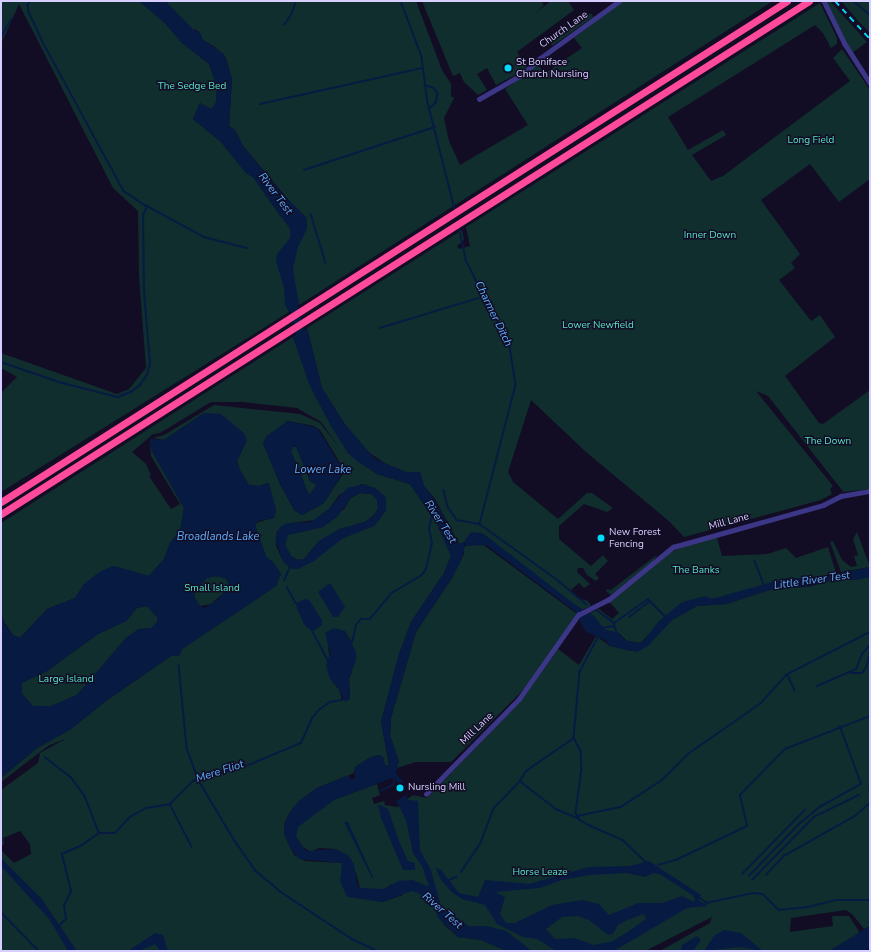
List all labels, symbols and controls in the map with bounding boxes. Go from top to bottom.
street label: Church Lane [538,9,590,51]
place label: St Boniface Church Nursling [516,56,589,80]
marker: St Boniface Church Nursling [503,63,513,73]
park label: The Sedge Bed [158,81,226,93]
park label: Long Field [788,135,834,147]
water label: River Test [255,171,295,217]
park label: Inner Down [684,230,736,242]
water label: Charmer Ditch [471,279,515,349]
park label: Lower Newfield [562,320,634,332]
park label: The Down [805,436,851,448]
water label: Lower Lake [295,463,351,477]
water label: River Test [421,498,459,546]
street label: Mill Lane [708,511,750,533]
place label: New Forest Fencing [609,526,661,550]
water label: Broadlands Lake [177,530,259,544]
marker: New Forest Fencing [596,533,606,543]
park label: The Banks [672,565,720,577]
water label: Little River Test [773,569,851,593]
park label: Small Island [184,583,240,595]
park label: Large Island [38,674,94,686]
street label: Mill Lane [458,710,496,748]
water label: Mere Fliot [194,758,246,786]
place label: Nursling Mill [408,782,466,794]
marker: Nursling Mill [395,783,405,793]
park label: Horse Leaze [512,867,568,879]
water label: River Test [419,890,465,932]

